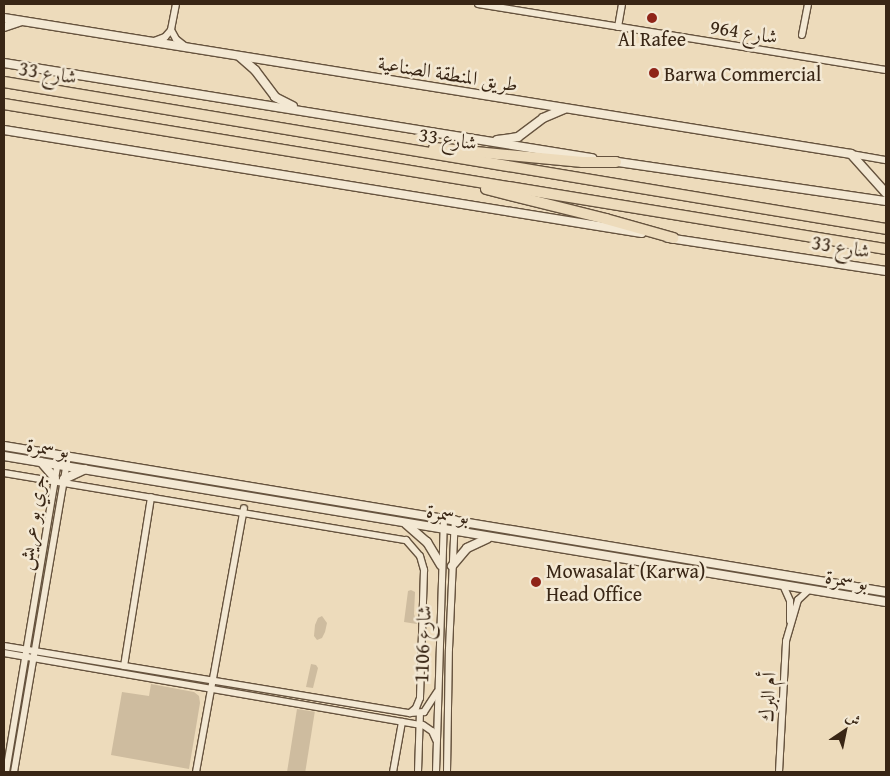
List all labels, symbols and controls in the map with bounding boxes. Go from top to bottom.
marker: Al Rafee [646,12,658,24]
street label: شارع 964 [709,14,779,48]
place label: Al Rafee [618,26,686,50]
street label: طريق المنطقة الصناعية [376,50,520,96]
street label: شارع 33 [17,56,79,88]
place label: Barwa Commercial [664,61,821,85]
marker: Barwa Commercial [648,67,660,79]
street label: شارع 33 [417,122,479,154]
street label: شارع 33 [810,230,872,262]
street label: بو سمرة [25,432,71,462]
street label: جري بو عريش [12,472,50,572]
street label: بو سمرة [425,498,471,528]
place label: Mowasalat (Karwa) Head Office [546,558,705,605]
street label: بو سمرة [824,563,870,595]
marker: Mowasalat (Karwa) Head Office [530,576,542,588]
street label: شارع 1106 [409,605,435,683]
street label: أم البرك [754,671,780,723]
north arrow [820,706,870,756]
text: ش [842,706,865,731]

